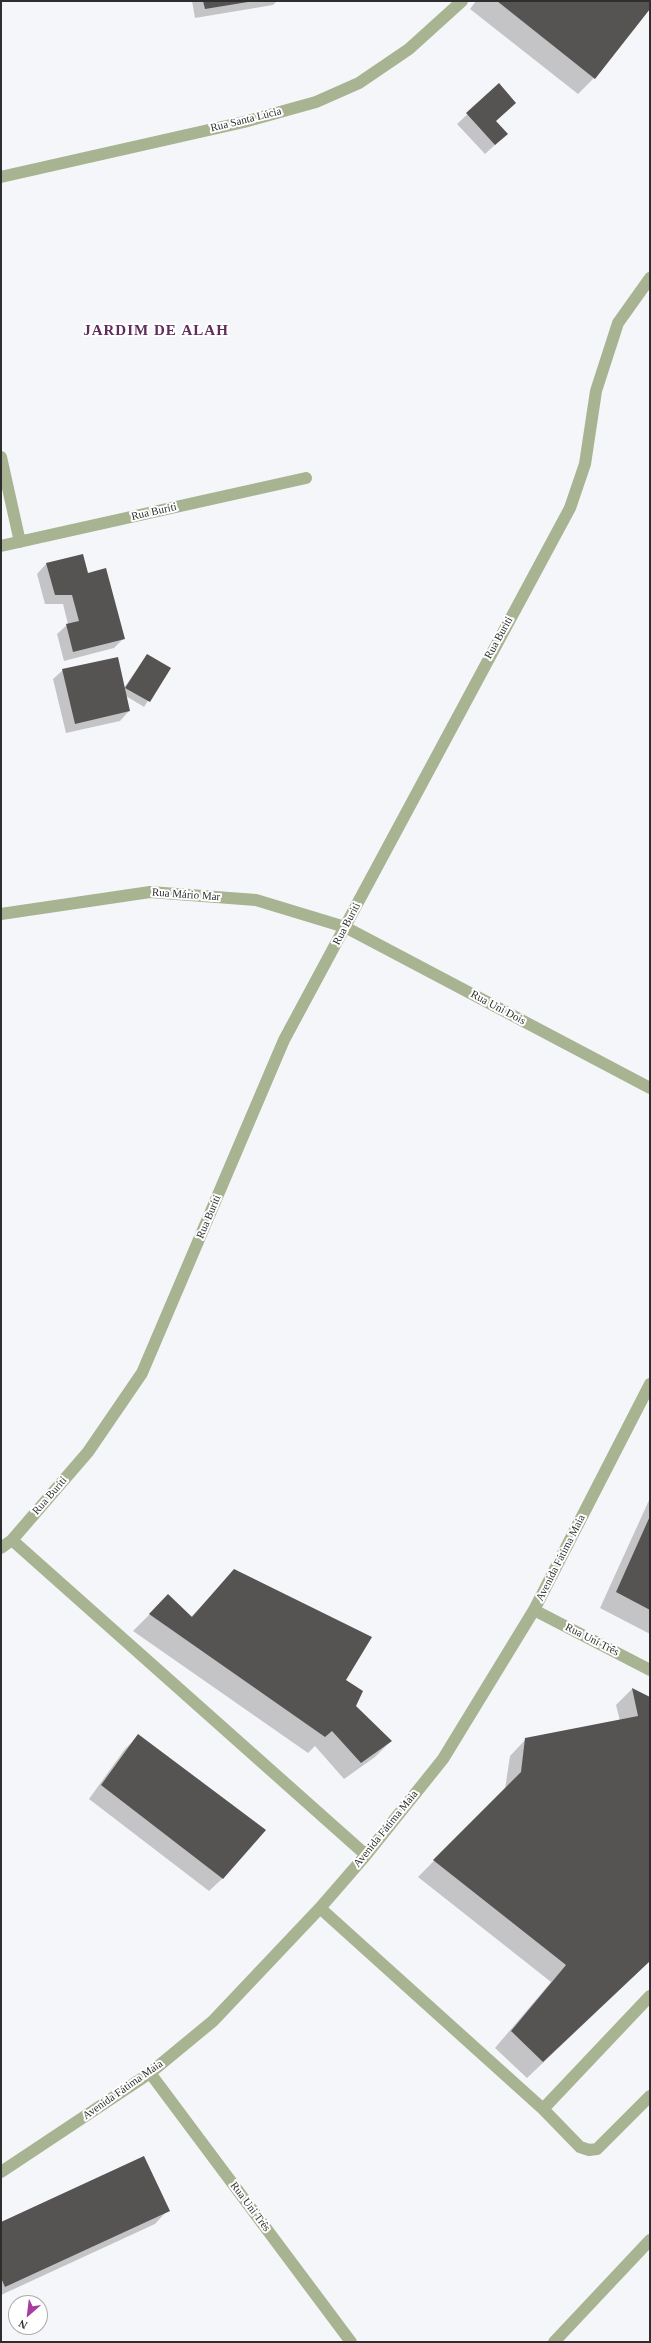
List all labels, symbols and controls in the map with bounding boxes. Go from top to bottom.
street label: Rua Santa Lúcia [209,105,283,135]
district label: JARDIM DE ALAH [83,322,229,340]
street label: Rua Buriti [130,500,178,524]
street label: Rua Buriti [482,615,516,661]
street label: Rua Mário Mar [151,886,221,904]
street label: Rua Buriti [330,901,364,947]
street label: Rua Uni Dois [468,988,528,1028]
street label: Rua Buriti [194,1193,224,1241]
street label: Rua Buriti [30,1474,70,1518]
street label: Avenida Fátima Maia [534,1513,588,1603]
street label: Rua Uni Três [563,1621,621,1659]
street label: Avenida Fátima Maia [351,1788,421,1870]
street label: Avenida Fátima Maia [80,2057,166,2123]
street label: Rua Uni Três [227,2180,273,2234]
north arrow [8,2295,48,2335]
text: N [17,2318,29,2332]

